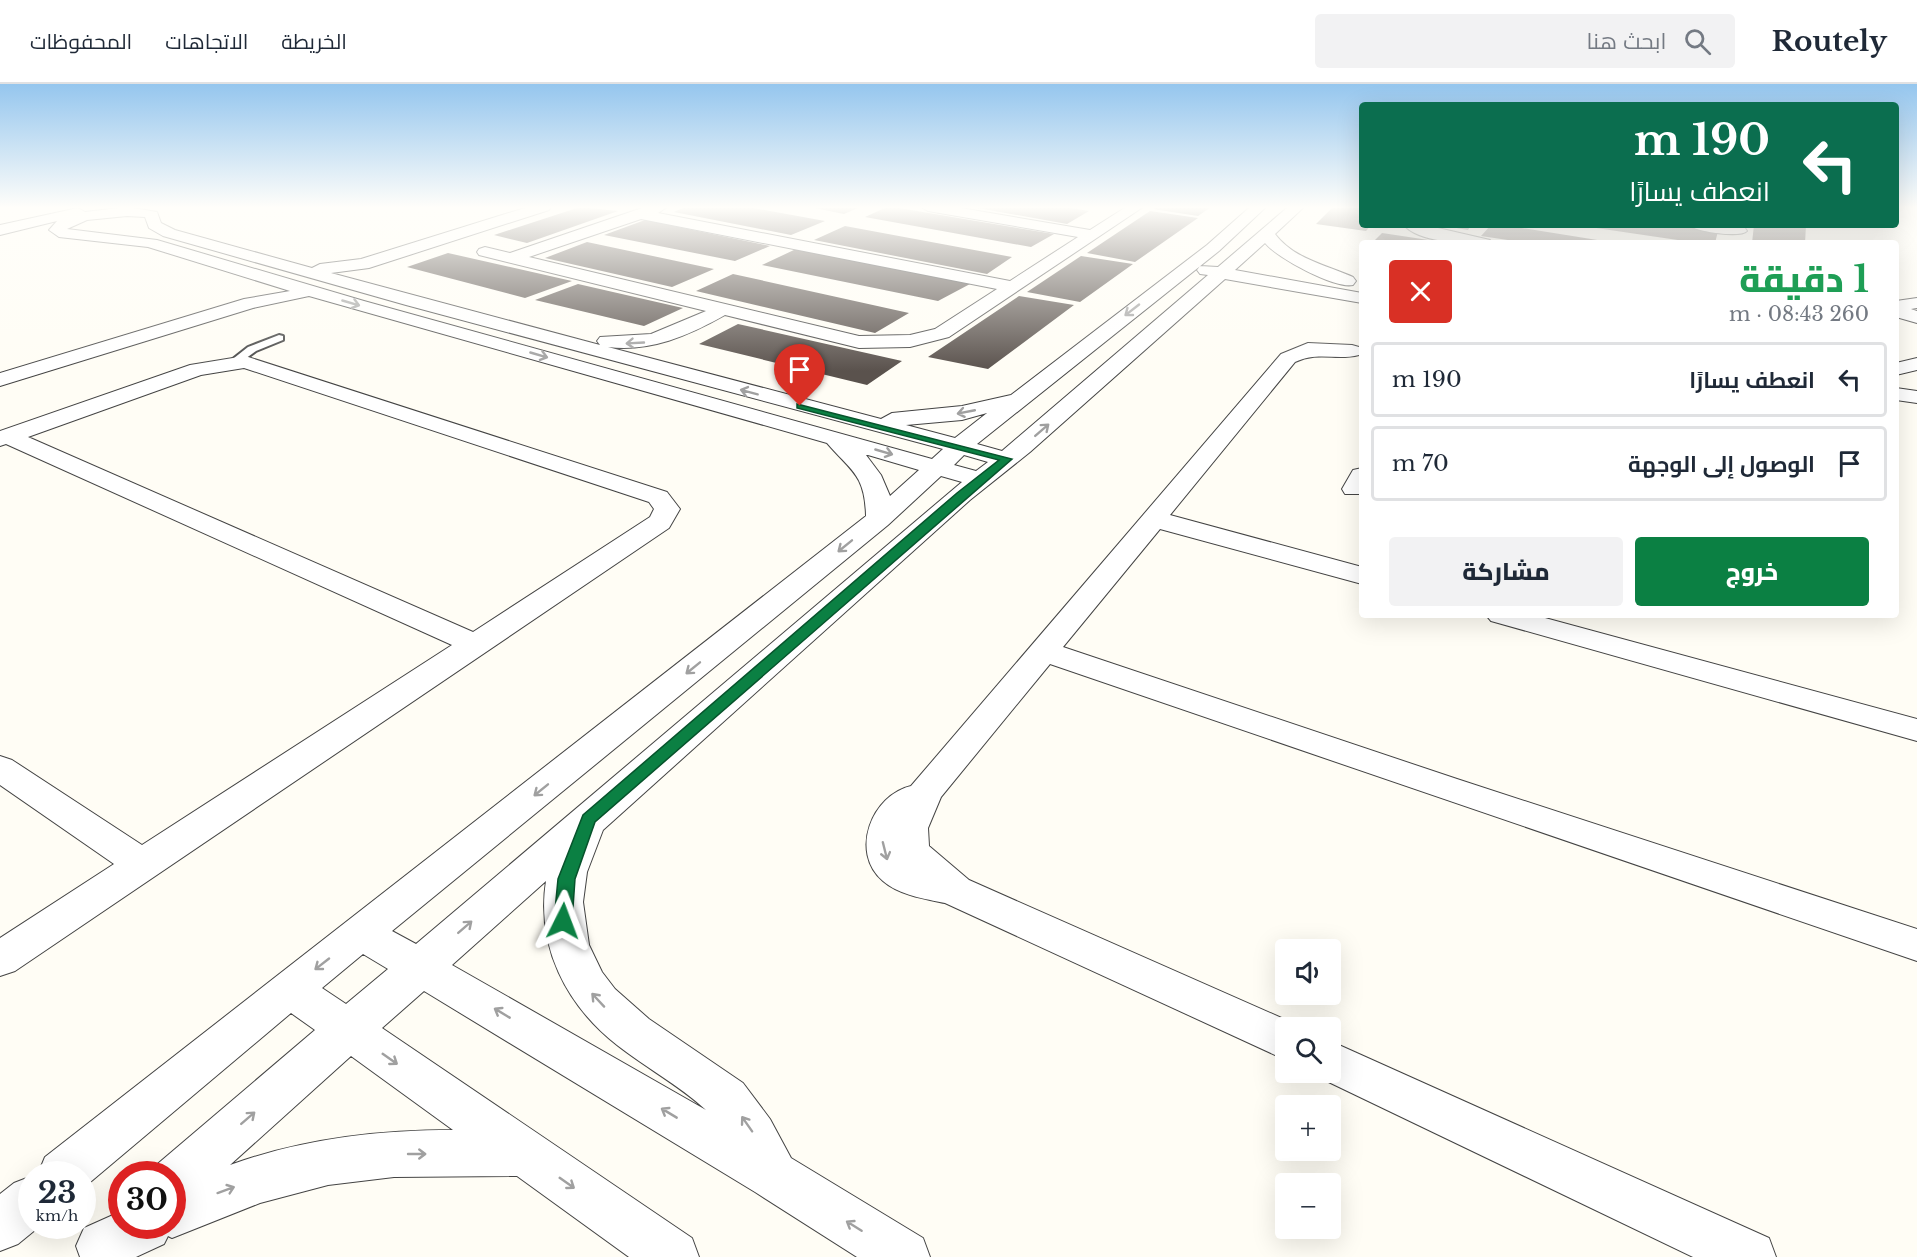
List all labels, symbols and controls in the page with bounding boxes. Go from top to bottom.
search box [1315,14,1735,68]
text: Routely [1771,24,1887,59]
icon: search [1681,25,1714,58]
text: ابحث هنا [1587,28,1666,55]
text: المحفوظات [30,29,132,55]
text: الاتجاهات [165,29,248,55]
text: الخريطة [281,29,347,55]
text: 190 m [1634,114,1770,166]
icon: left [1791,126,1869,204]
text: انعطف يسارًا [1629,175,1770,208]
text: 1 دقيقة [1739,257,1869,302]
button: close [1389,260,1452,323]
one-way arrow [342,298,361,309]
text: 260 m · 08:43 [1729,302,1869,326]
one-way arrow [1124,303,1140,316]
one-way arrow [625,337,645,348]
pin [774,344,825,406]
one-way arrow [529,350,548,362]
icon: arrive [783,353,816,386]
icon: left [1833,363,1866,396]
text: 190 m [1392,366,1462,393]
text: انعطف يسارًا [1689,367,1815,394]
one-way arrow [740,386,759,397]
one-way arrow [957,407,976,418]
one-way arrow [1034,423,1049,437]
one-way arrow [874,447,893,458]
icon: arrive [1833,447,1866,480]
text: 70 m [1392,450,1449,477]
text: الوصول إلى الوجهة [1628,451,1815,478]
button: مشاركة [1389,537,1623,606]
button: خروج [1635,537,1869,606]
one-way arrow [837,540,853,553]
one-way arrow [685,662,701,675]
one-way arrow [533,784,549,797]
one-way arrow [881,841,892,860]
position arrow [531,889,595,953]
one-way arrow [457,920,472,934]
map controls [1275,939,1341,1239]
button: sound [1275,939,1341,1005]
one-way arrow [314,957,330,970]
one-way arrow [591,993,605,1008]
one-way arrow [494,1007,511,1019]
button: search [1275,1017,1341,1083]
one-way arrow [381,1053,397,1065]
button: + [1275,1095,1341,1161]
one-way arrow [661,1107,678,1119]
one-way arrow [240,1111,255,1125]
one-way arrow [741,1116,753,1132]
one-way arrow [406,1148,426,1160]
speed limit sign: 30 [108,1161,186,1239]
button: − [1275,1173,1341,1239]
text: 23 [38,1174,76,1211]
one-way arrow [558,1176,574,1189]
one-way arrow [216,1184,235,1195]
text: km/h [36,1206,78,1225]
one-way arrow [846,1220,863,1232]

